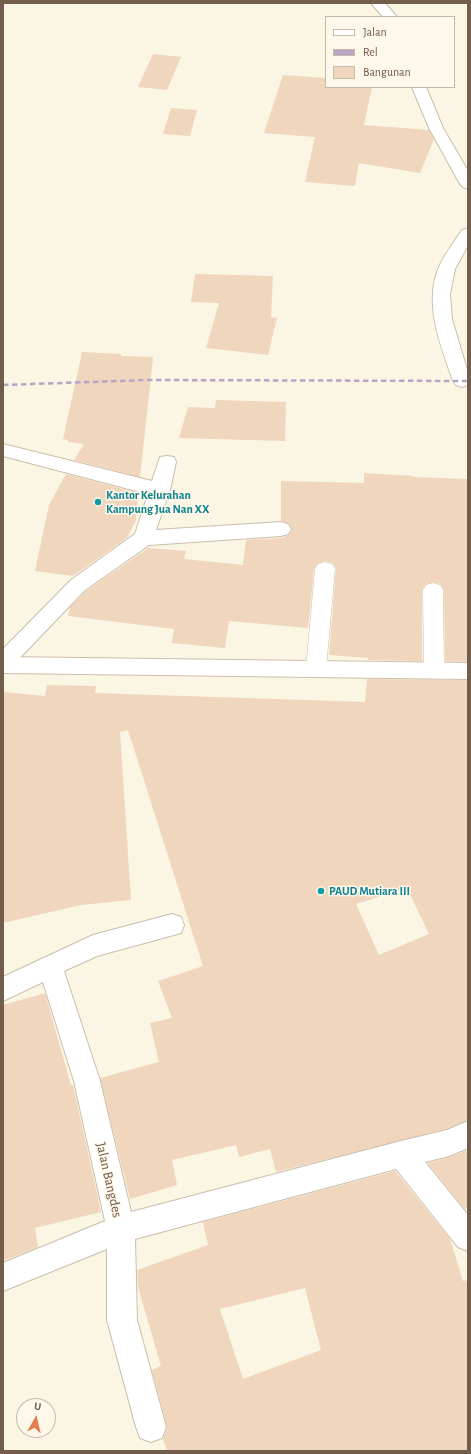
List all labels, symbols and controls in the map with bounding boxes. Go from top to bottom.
legend [325,16,455,88]
text: Jalan [363,26,387,38]
text: Rel [363,46,378,58]
text: Bangunan [363,66,411,78]
place label: Kantor Kelurahan Kampung Jua Nan XX [106,488,210,516]
marker: Kantor Kelurahan Kampung Jua Nan XX [93,497,103,507]
place label: PAUD Mutiara III [329,884,410,898]
marker: PAUD Mutiara III [316,886,326,896]
street label: Jalan Bangdes [92,1141,126,1219]
north arrow [16,1398,56,1438]
text: U [33,1401,42,1413]

